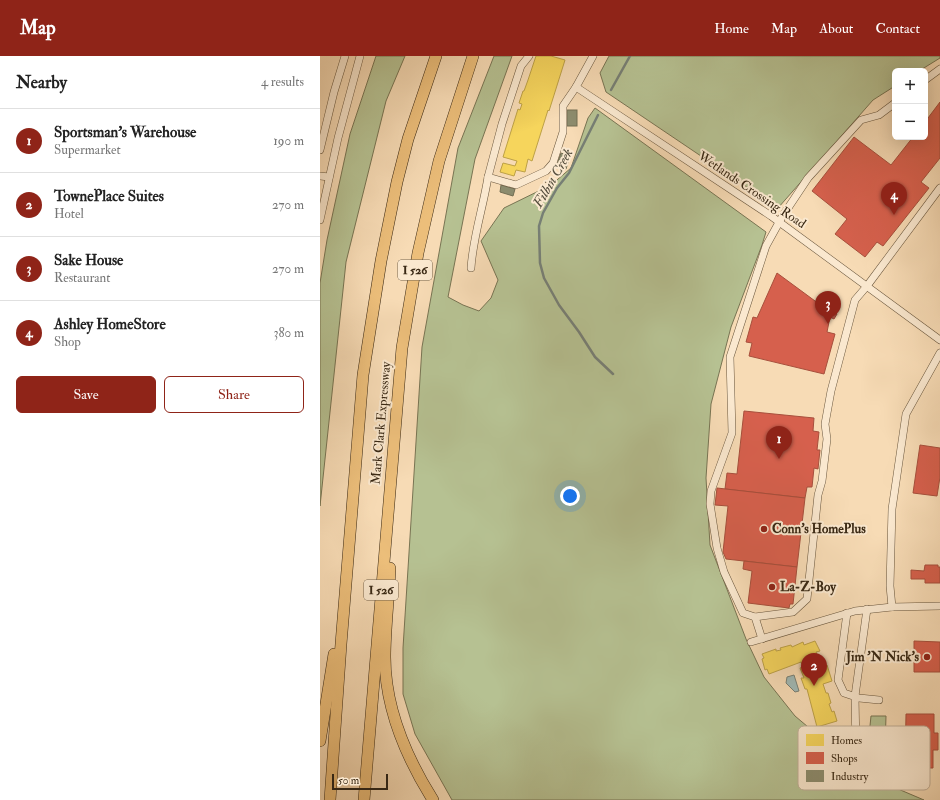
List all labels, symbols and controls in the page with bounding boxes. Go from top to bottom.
text: Map [20,16,56,40]
text: Home [714,20,749,37]
text: Map [771,20,797,37]
text: About [819,20,853,37]
text: Contact [875,20,920,37]
map controls [892,68,928,140]
button: + [892,68,928,104]
text: Nearby [16,72,67,93]
text: 4 results [261,74,304,90]
button: − [892,104,928,140]
text: Sportsman's Warehouse [54,123,196,142]
text: 1 [27,133,31,149]
text: 190 m [273,133,304,149]
text: Supermarket [54,142,121,158]
water label: Filbin Creek [529,145,577,211]
street label: Wetlands Crossing Road [694,147,809,232]
pin: 4 [881,182,907,215]
text: TownePlace Suites [54,187,164,206]
text: 2 [26,197,32,213]
text: 270 m [272,197,304,213]
text: Hotel [54,206,84,222]
text: Sake House [54,251,123,270]
road number: I 526 [398,260,432,280]
text: 3 [27,261,32,277]
text: 270 m [272,261,304,277]
text: Restaurant [54,270,110,286]
pin: 3 [815,291,841,324]
text: Ashley HomeStore [54,315,166,334]
text: 4 [25,325,33,341]
text: 380 m [273,325,304,341]
text: Shop [54,334,81,350]
street label: Mark Clark Expressway [368,361,395,485]
button: Save [16,376,156,413]
button: Share [164,376,304,413]
pin: 1 [766,426,792,459]
your location [560,486,580,506]
place label: Conn's HomePlus [772,521,866,537]
marker: Conn's HomePlus [759,524,769,534]
place label: La-Z-Boy [780,579,837,596]
road number: I 526 [364,580,398,600]
marker: La-Z-Boy [767,582,777,592]
place label: Jim 'N Nick's [845,649,920,666]
marker: Jim 'N Nick's [922,652,932,662]
pin: 2 [801,653,827,686]
legend [798,726,930,790]
text: Homes [831,734,862,747]
text: Shops [831,752,858,766]
text: Industry [831,770,869,784]
scale bar [332,772,388,791]
text: 50 m [338,774,359,787]

